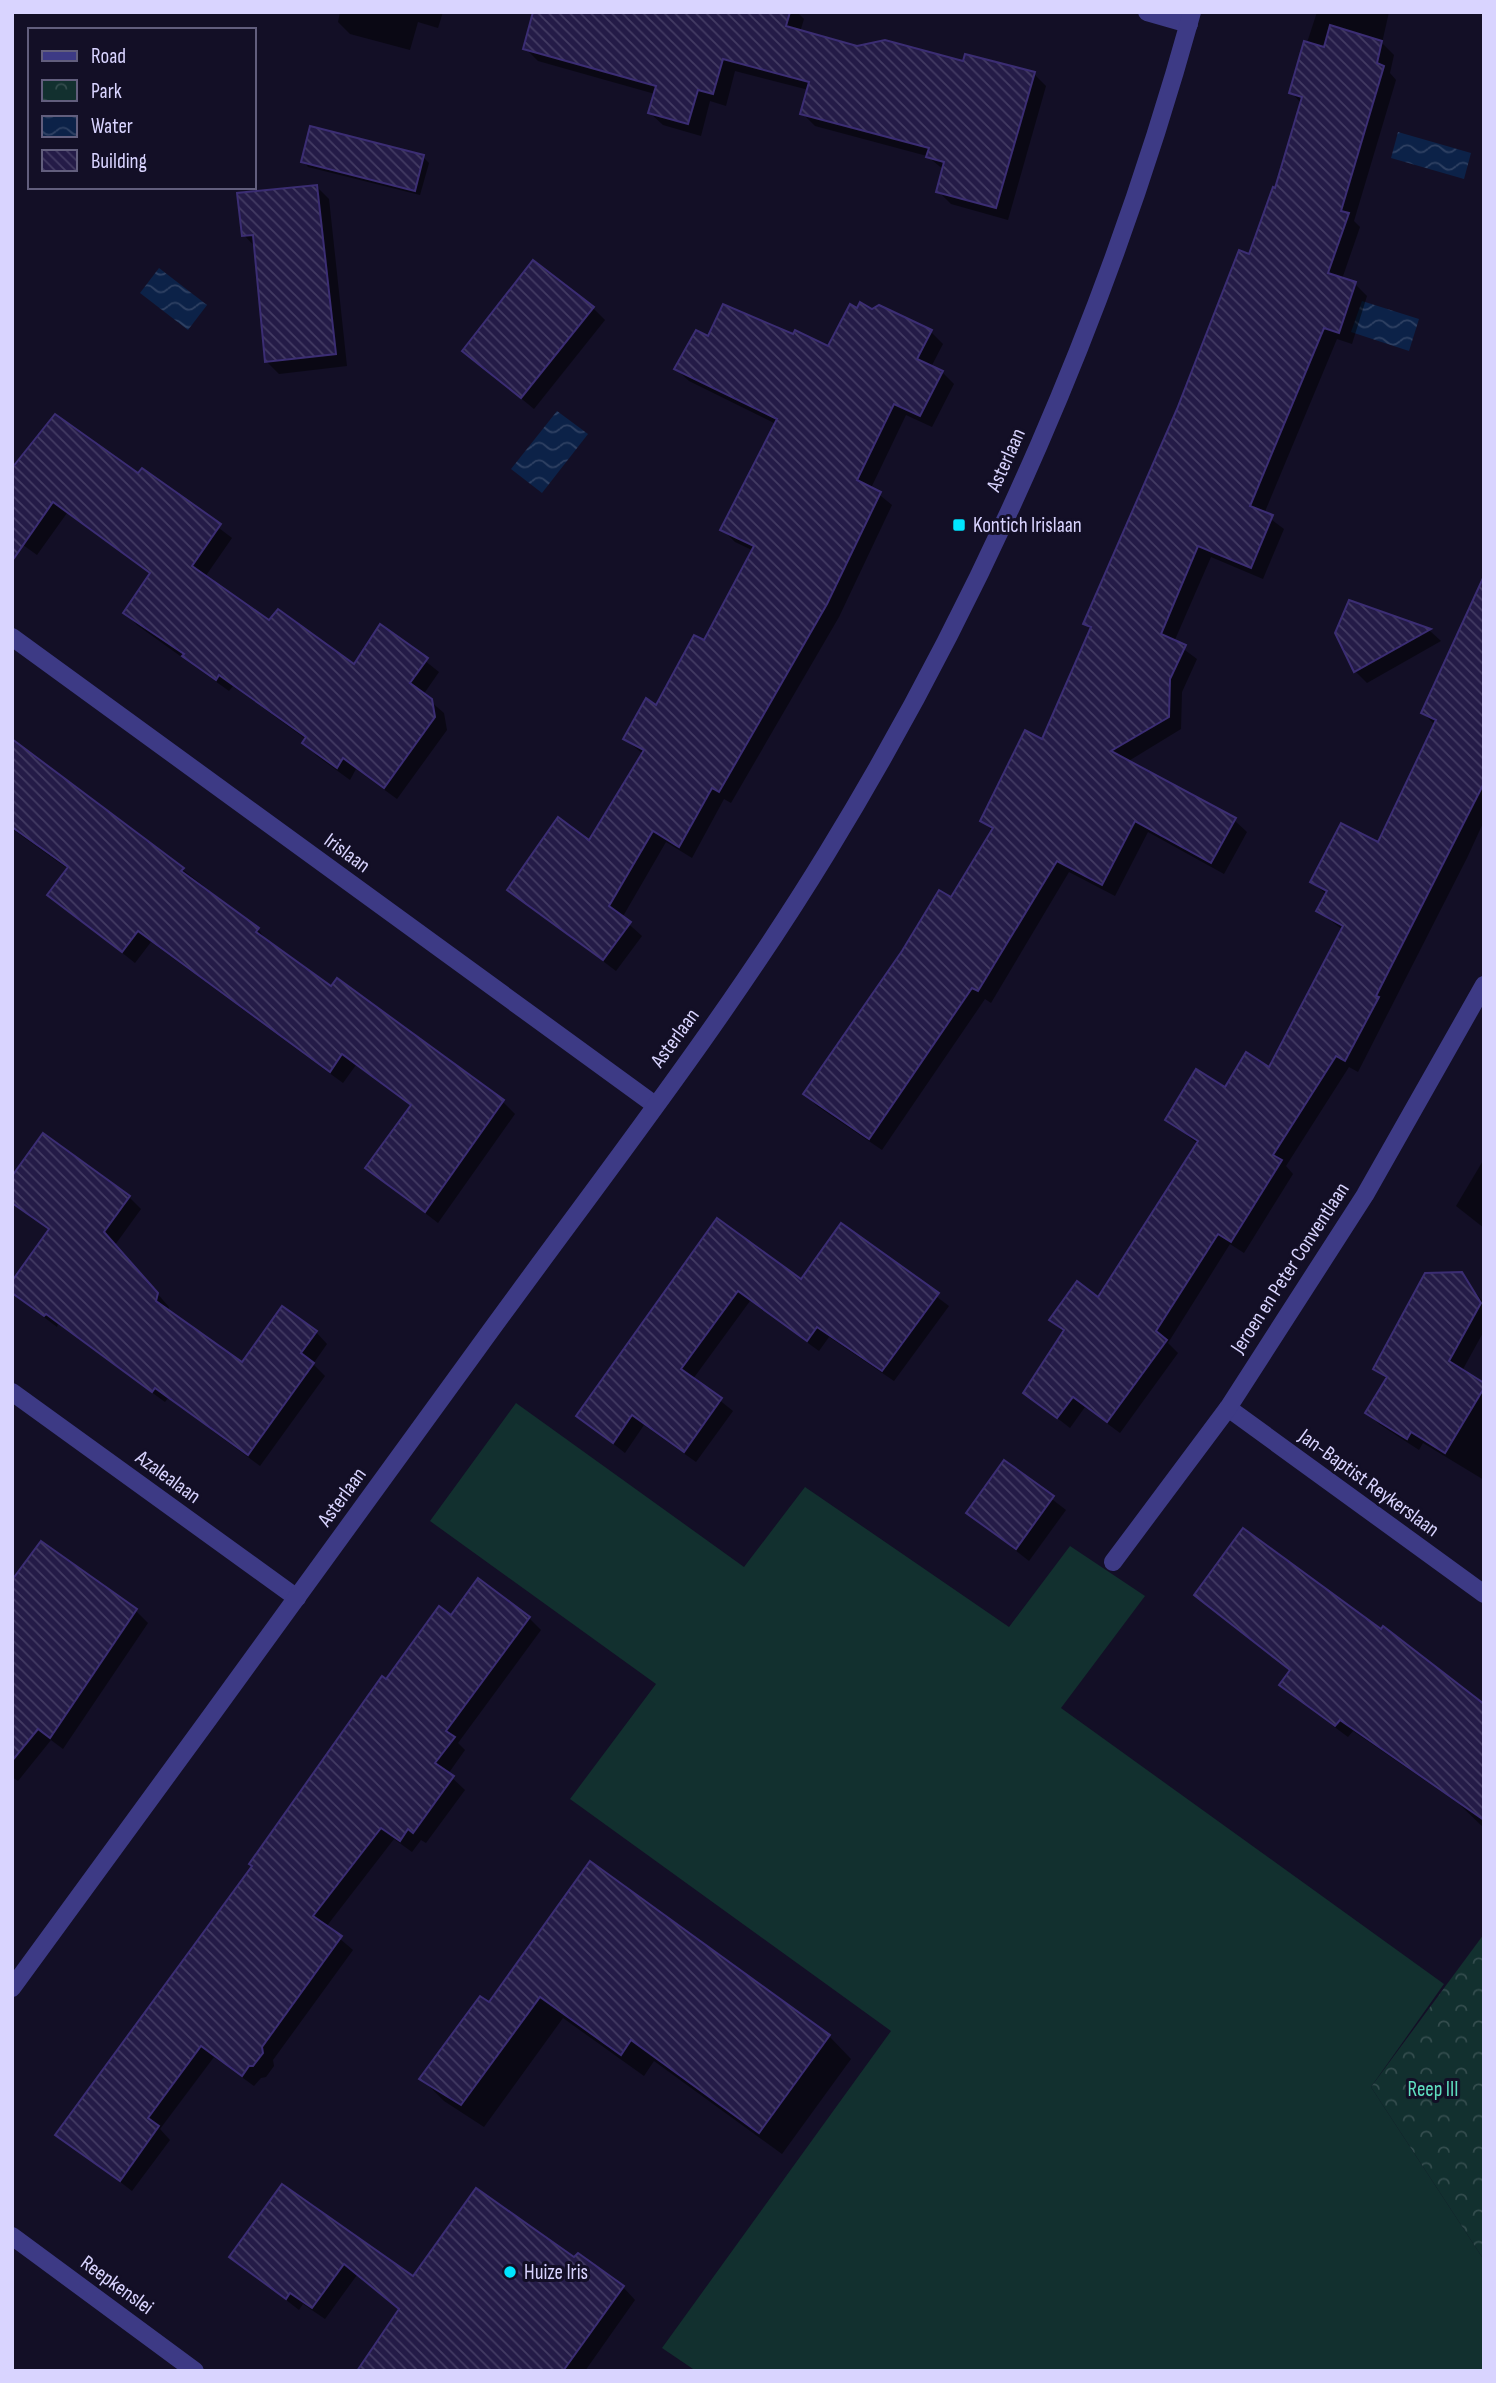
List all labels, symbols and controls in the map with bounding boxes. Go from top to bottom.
legend [28,28,256,189]
text: Road [91,44,126,69]
text: Park [91,79,122,104]
text: Water [91,114,133,139]
text: Building [91,149,147,174]
street label: Asterlaan [981,425,1031,496]
place label: Kontich Irislaan [973,513,1082,538]
marker: Kontich Irislaan [951,517,967,533]
street label: Irislaan [319,828,375,878]
street label: Asterlaan [645,1004,705,1073]
street label: Jeroen en Peter Conventlaan [1225,1178,1355,1359]
street label: Jan-Baptist Reykerslaan [1293,1423,1444,1542]
street label: Azalealaan [130,1444,205,1509]
street label: Asterlaan [312,1463,372,1532]
park label: Reep III [1407,2077,1459,2102]
street label: Reepkenslei [76,2250,158,2320]
place label: Huize Iris [524,2260,588,2285]
marker: Huize Iris [502,2264,518,2280]

